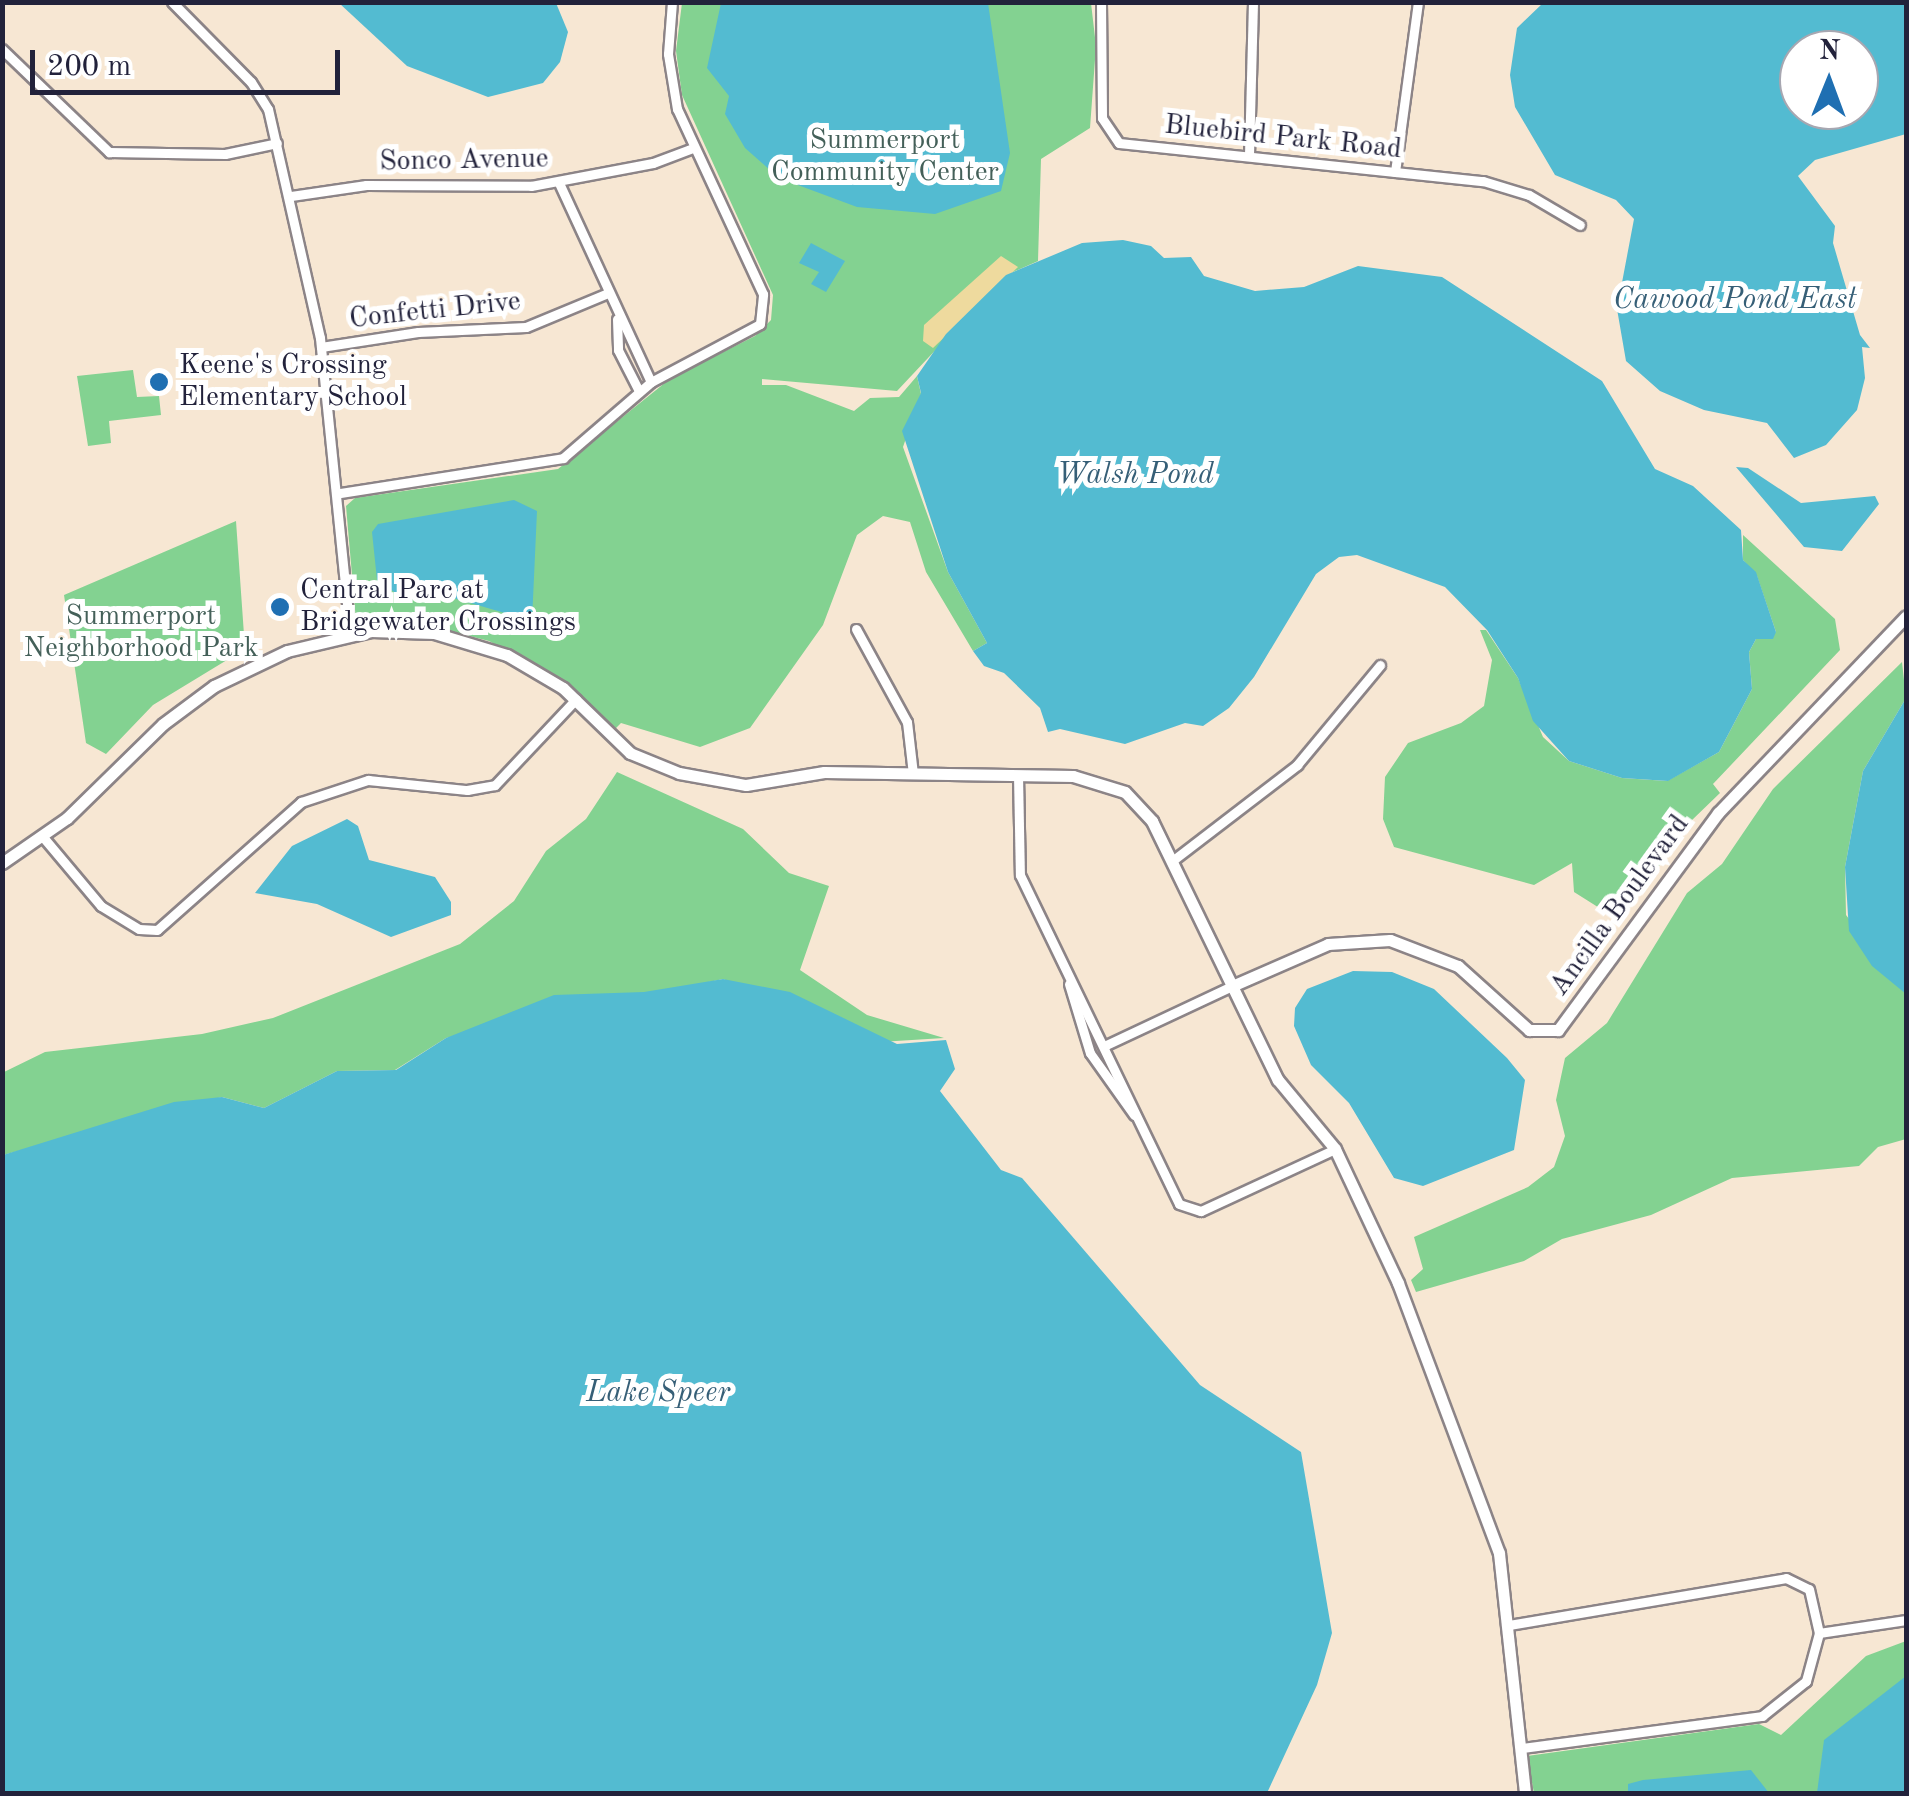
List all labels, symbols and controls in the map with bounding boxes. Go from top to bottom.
scale bar [35,30,345,92]
north arrow [1779,30,1879,130]
text: N [1819,38,1840,66]
text: 200 m [47,52,131,82]
street label: Bluebird Park Road [1163,109,1403,167]
park label: Summerport Community Center [771,124,999,190]
street label: Sonco Avenue [379,143,549,179]
water label: Cawood Pond East [1613,282,1857,318]
street label: Confetti Drive [348,285,522,337]
place label: Keene's Crossing Elementary School [179,349,407,415]
marker: Keene's Crossing Elementary School [148,371,170,393]
water label: Walsh Pond [1056,457,1214,493]
place label: Central Parc at Bridgewater Crossings [300,574,576,640]
marker: Central Parc at Bridgewater Crossings [269,596,291,618]
park label: Summerport Neighborhood Park [23,600,259,666]
street label: Ancilla Boulevard [1543,809,1697,1003]
water label: Lake Speer [586,1375,730,1411]

